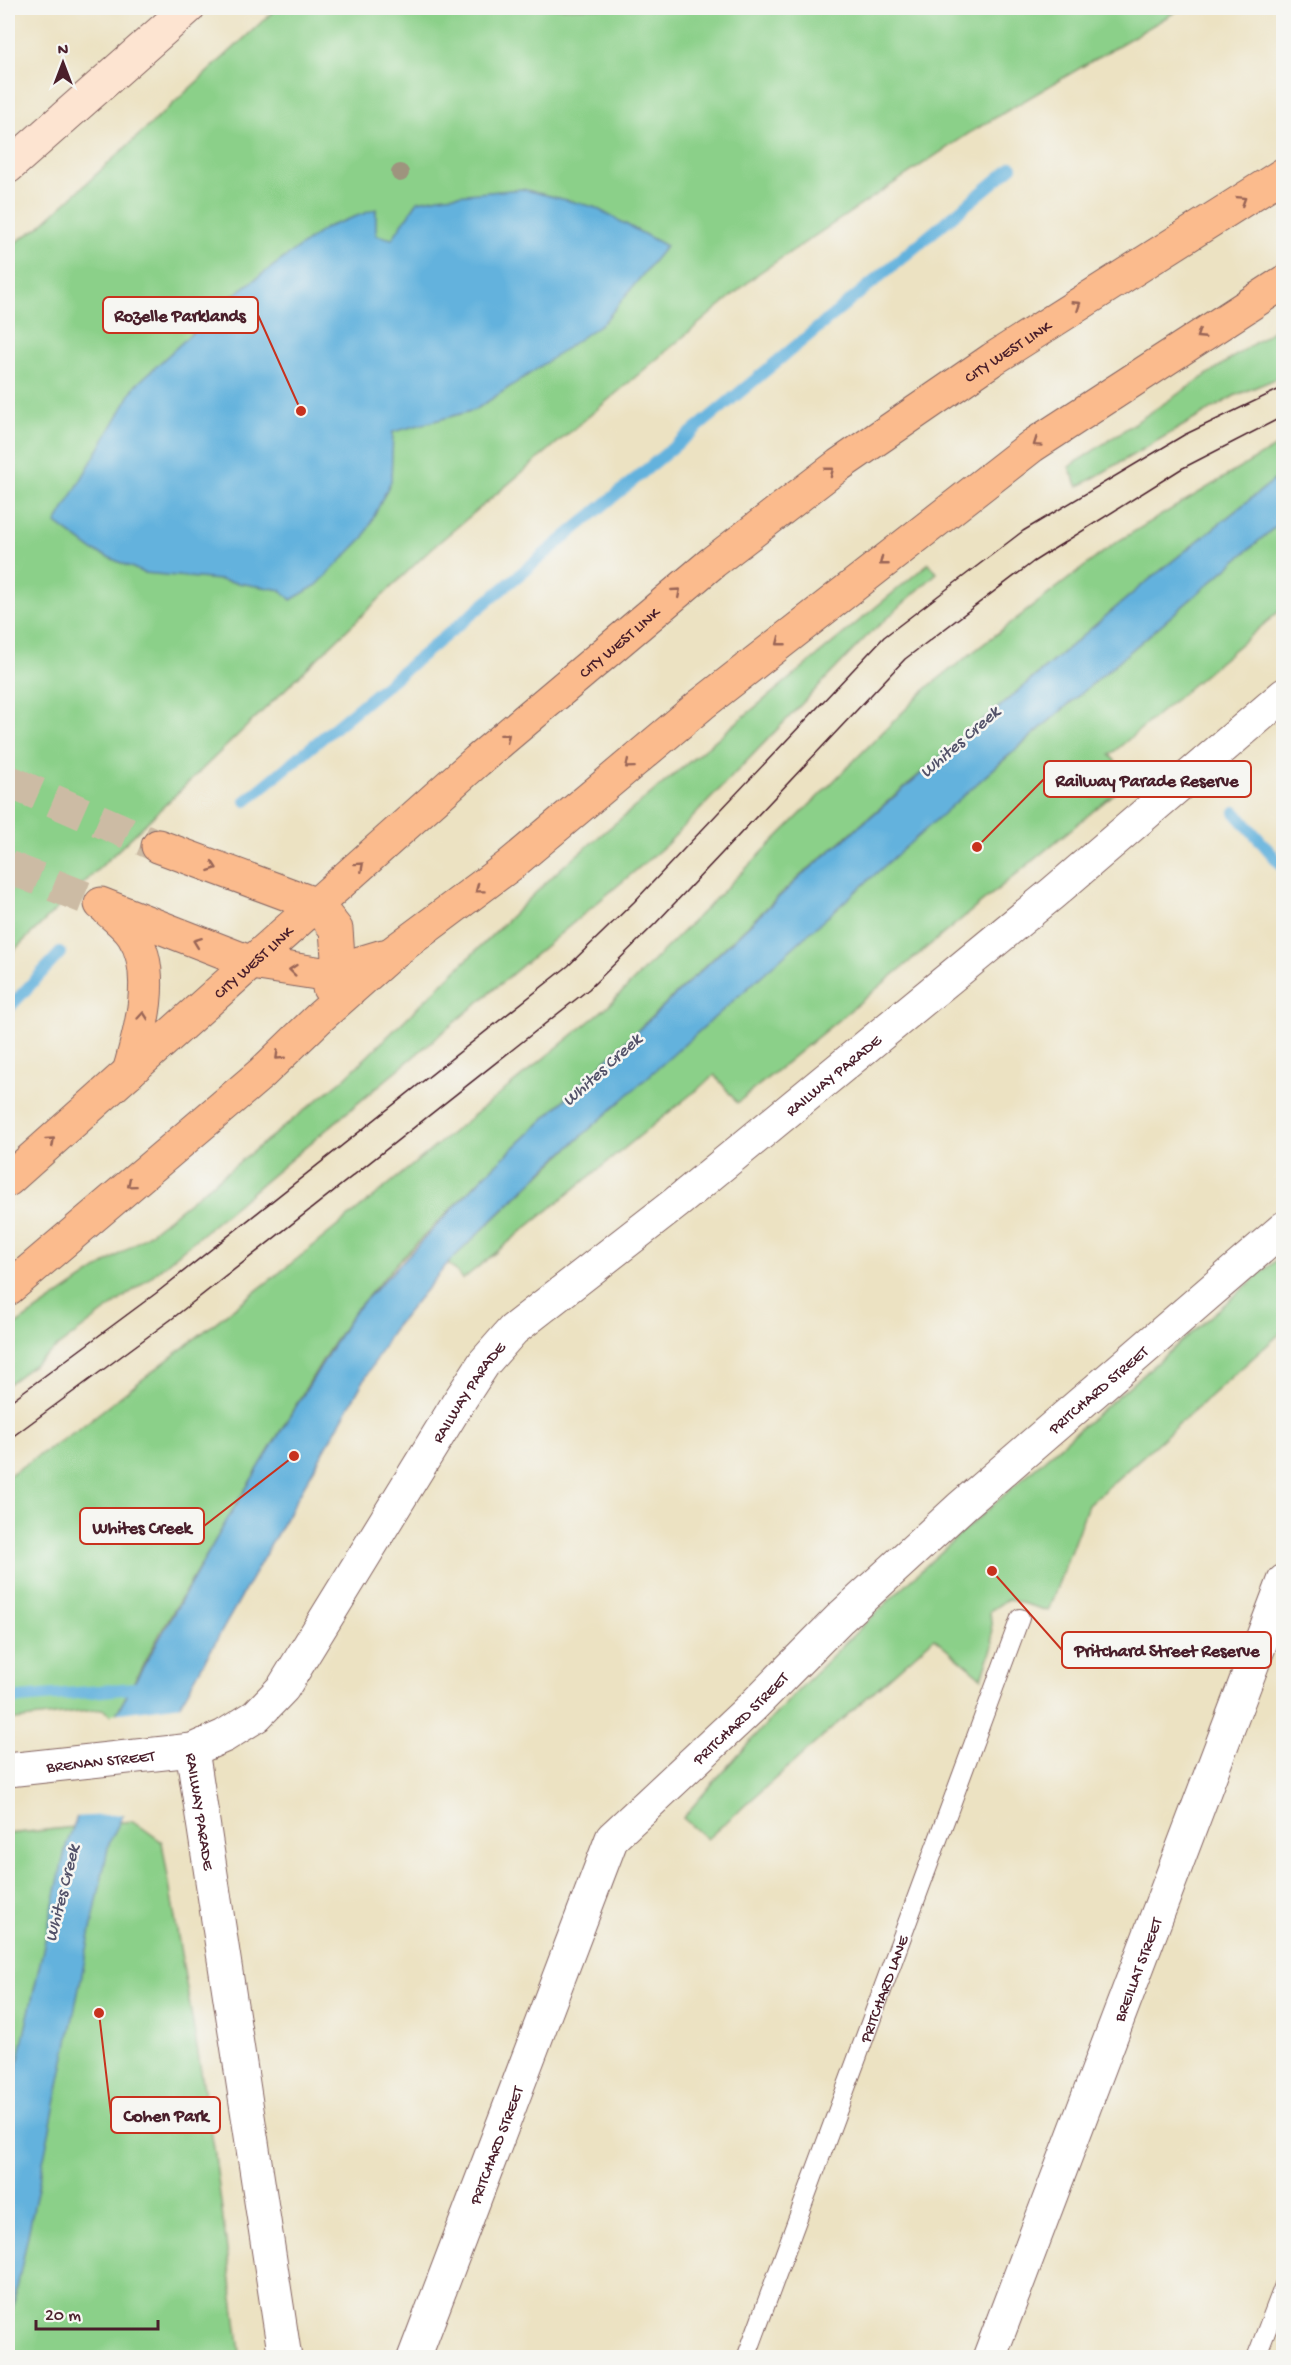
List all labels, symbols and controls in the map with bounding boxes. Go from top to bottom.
north arrow [33,33,93,93]
text: N [58,42,69,61]
one-way arrow [1236,196,1246,208]
callout: Rozelle Parklands [103,297,258,333]
one-way arrow [1070,301,1081,312]
text: Rozelle Parklands [113,307,247,328]
street label: CITY WEST LINK [962,317,1058,389]
one-way arrow [1196,328,1206,340]
one-way arrow [1033,436,1044,447]
one-way arrow [823,468,834,479]
one-way arrow [879,554,890,565]
one-way arrow [670,588,681,599]
street label: CITY WEST LINK [576,604,667,684]
one-way arrow [776,634,787,645]
water label: Whites Creek [916,701,1006,783]
one-way arrow [499,733,510,744]
one-way arrow [625,758,636,769]
callout: Railway Parade Reserve [1044,761,1251,797]
text: Railway Parade Reserve [1055,772,1239,793]
one-way arrow [207,860,218,873]
one-way arrow [353,862,364,873]
one-way arrow [474,882,485,893]
street label: CITY WEST LINK [211,922,300,1004]
one-way arrow [193,936,203,949]
one-way arrow [288,965,297,977]
one-way arrow [136,1011,149,1020]
water label: Whites Creek [559,1029,648,1112]
street label: RAILWAY PARADE [783,1031,887,1122]
one-way arrow [276,1049,287,1060]
one-way arrow [45,1137,55,1148]
one-way arrow [127,1176,138,1187]
street label: RAILWAY PARADE [430,1338,512,1447]
street label: PRITCHARD STREET [1046,1343,1154,1440]
callout: Whites Creek [80,1508,204,1544]
text: Whites Creek [91,1519,194,1540]
callout: Pritchard Street Reserve [1062,1632,1271,1668]
text: Pritchard Street Reserve [1073,1642,1260,1663]
street label: PRITCHARD STREET [690,1669,794,1771]
street label: BRENAN STREET [45,1748,157,1779]
street label: RAILWAY PARADE [180,1752,216,1873]
water label: Whites Creek [41,1841,86,1944]
street label: BREILLAT STREET [1111,1915,1169,2026]
street label: PRITCHARD LANE [857,1933,915,2047]
street label: PRITCHARD STREET [467,2084,530,2209]
callout: Cohen Park [111,2097,220,2133]
text: Cohen Park [122,2107,211,2128]
scale bar [36,2293,158,2331]
text: 20 m [45,2306,81,2327]

